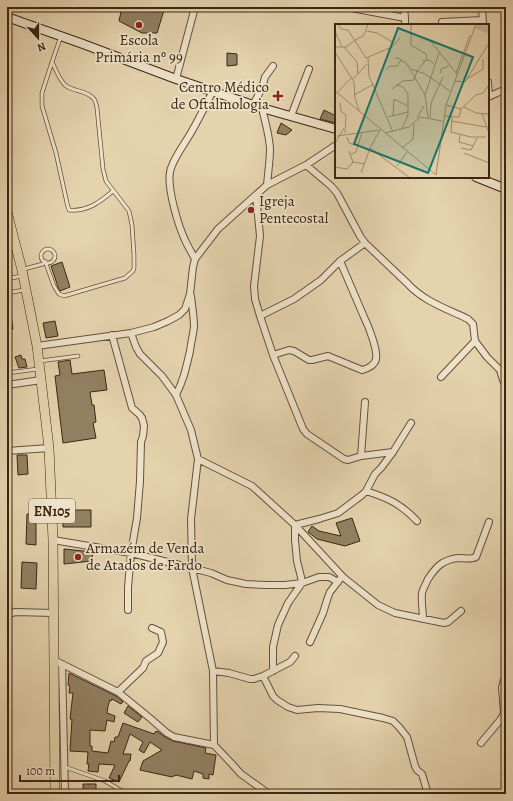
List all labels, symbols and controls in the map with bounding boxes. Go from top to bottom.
north arrow [18,18,58,58]
marker: Escola Primária nº 99 [134,20,144,30]
inset map [335,24,489,178]
place label: Escola Primária nº 99 [95,30,183,67]
text: N [35,38,48,55]
place label: Centro Médico de Oftalmologia [171,77,269,114]
marker: Centro Médico de Oftalmologia [272,90,284,102]
place label: Igreja Pentecostal [259,191,329,228]
marker: Igreja Pentecostal [246,205,256,215]
road number: EN105 [29,499,75,523]
place label: Armazém de Venda de Atados de Fardo [85,538,205,575]
marker: Armazém de Venda de Atados de Fardo [73,552,83,562]
scale bar [20,757,119,783]
text: 100 m [26,763,55,779]

